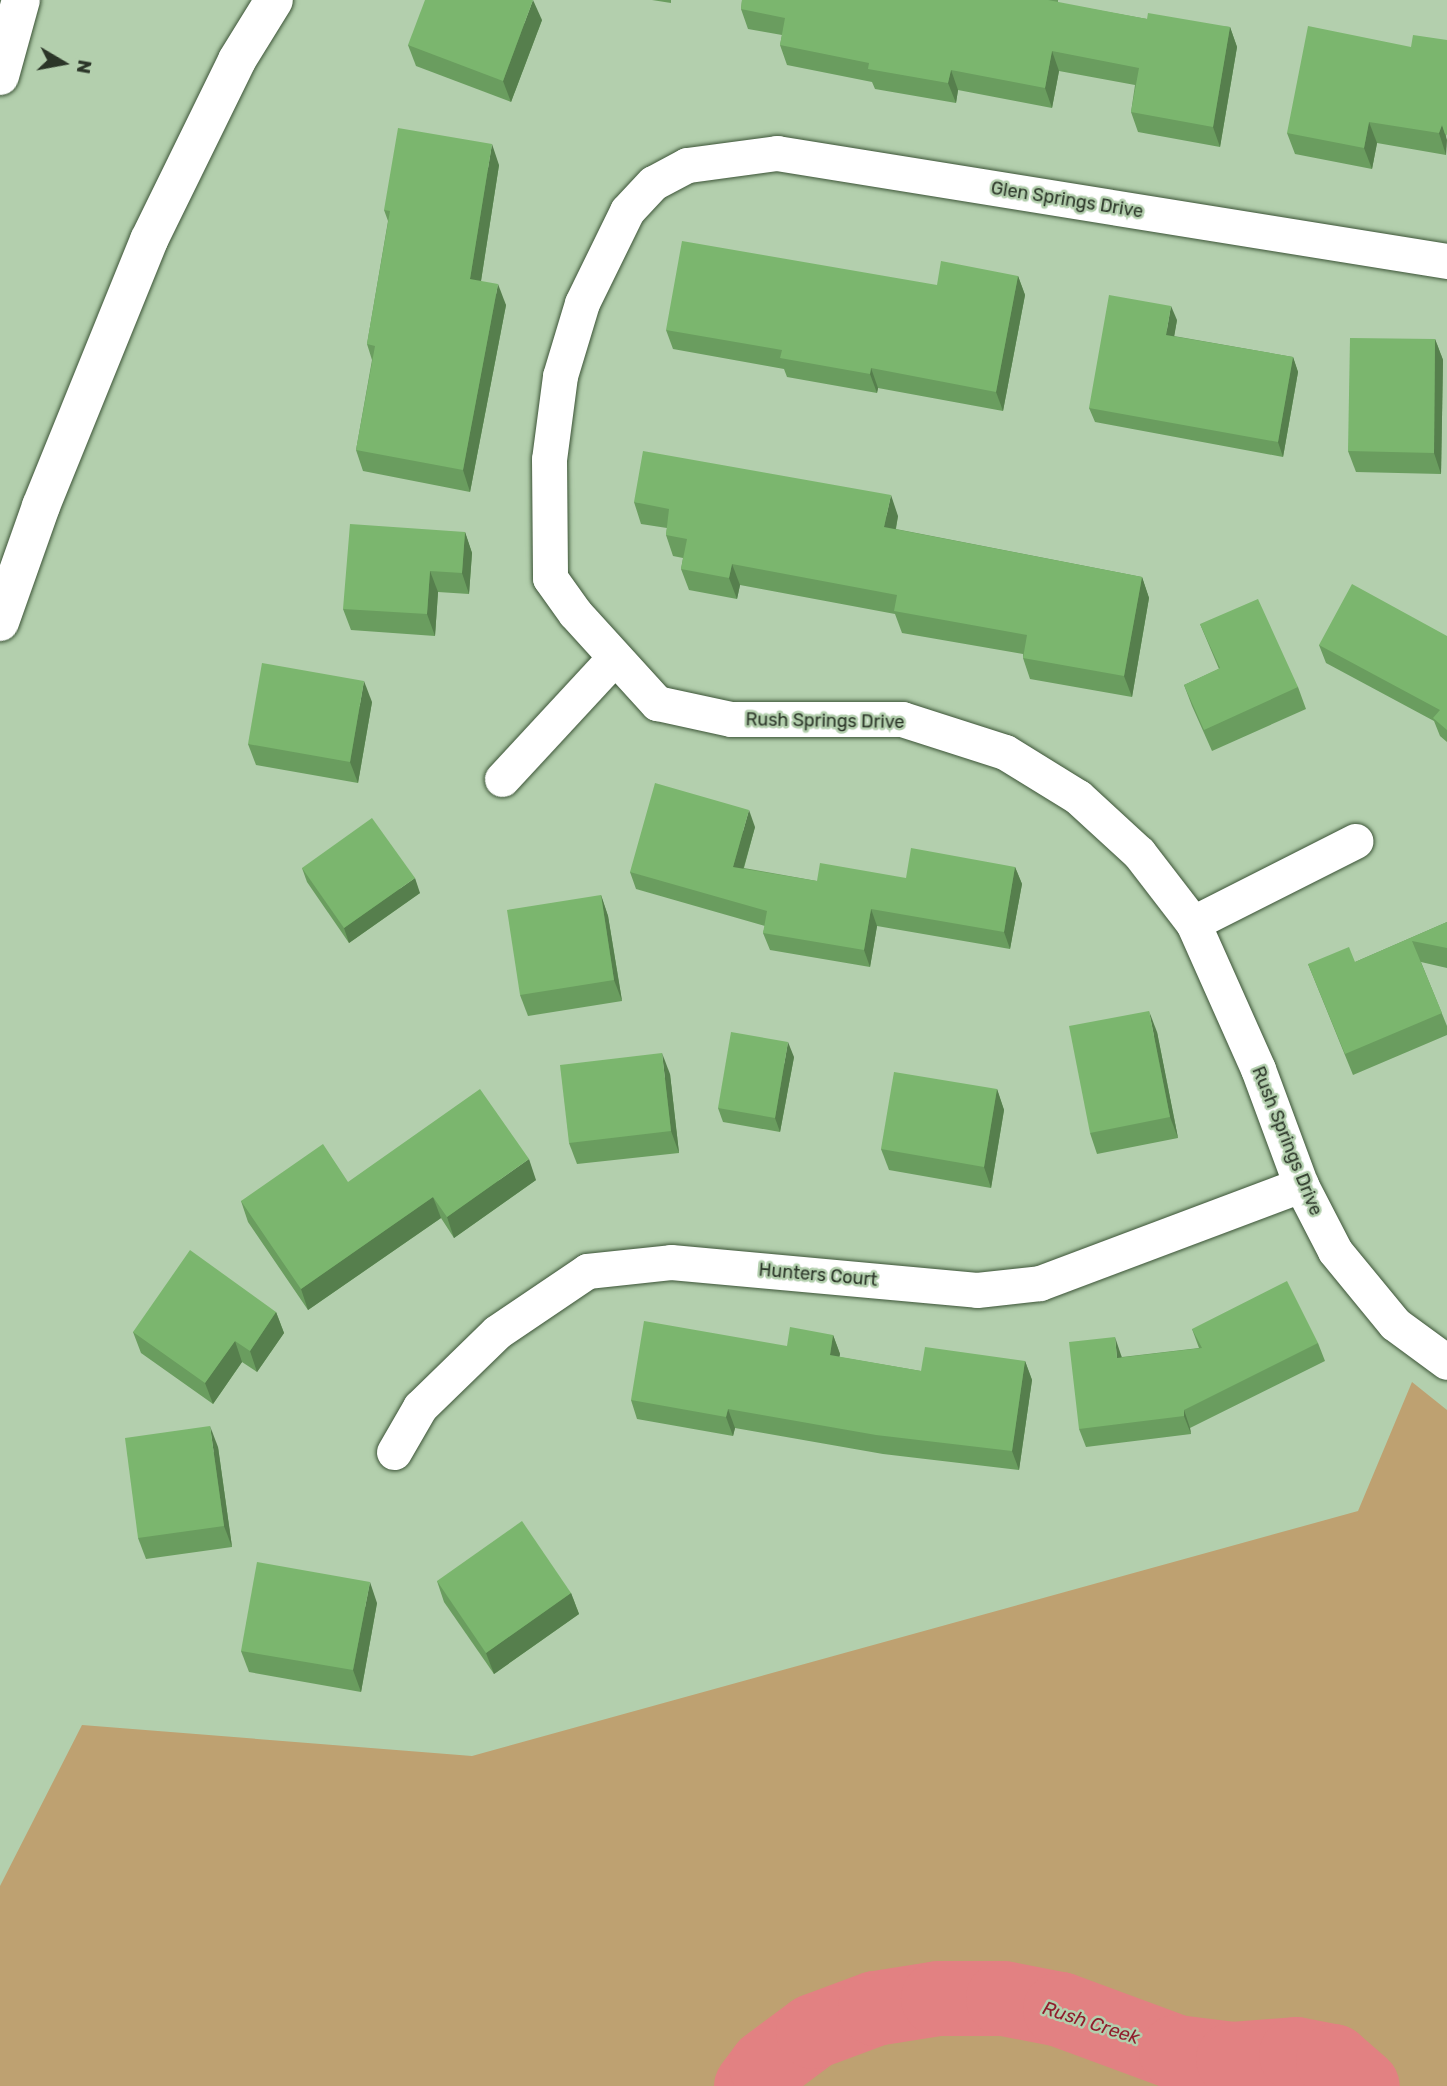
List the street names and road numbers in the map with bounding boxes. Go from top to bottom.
street label: Glen Springs Drive [989,177,1145,223]
street label: Rush Springs Drive [745,709,905,733]
street label: Rush Springs Drive [1247,1063,1327,1219]
street label: Hunters Court [758,1259,878,1291]

